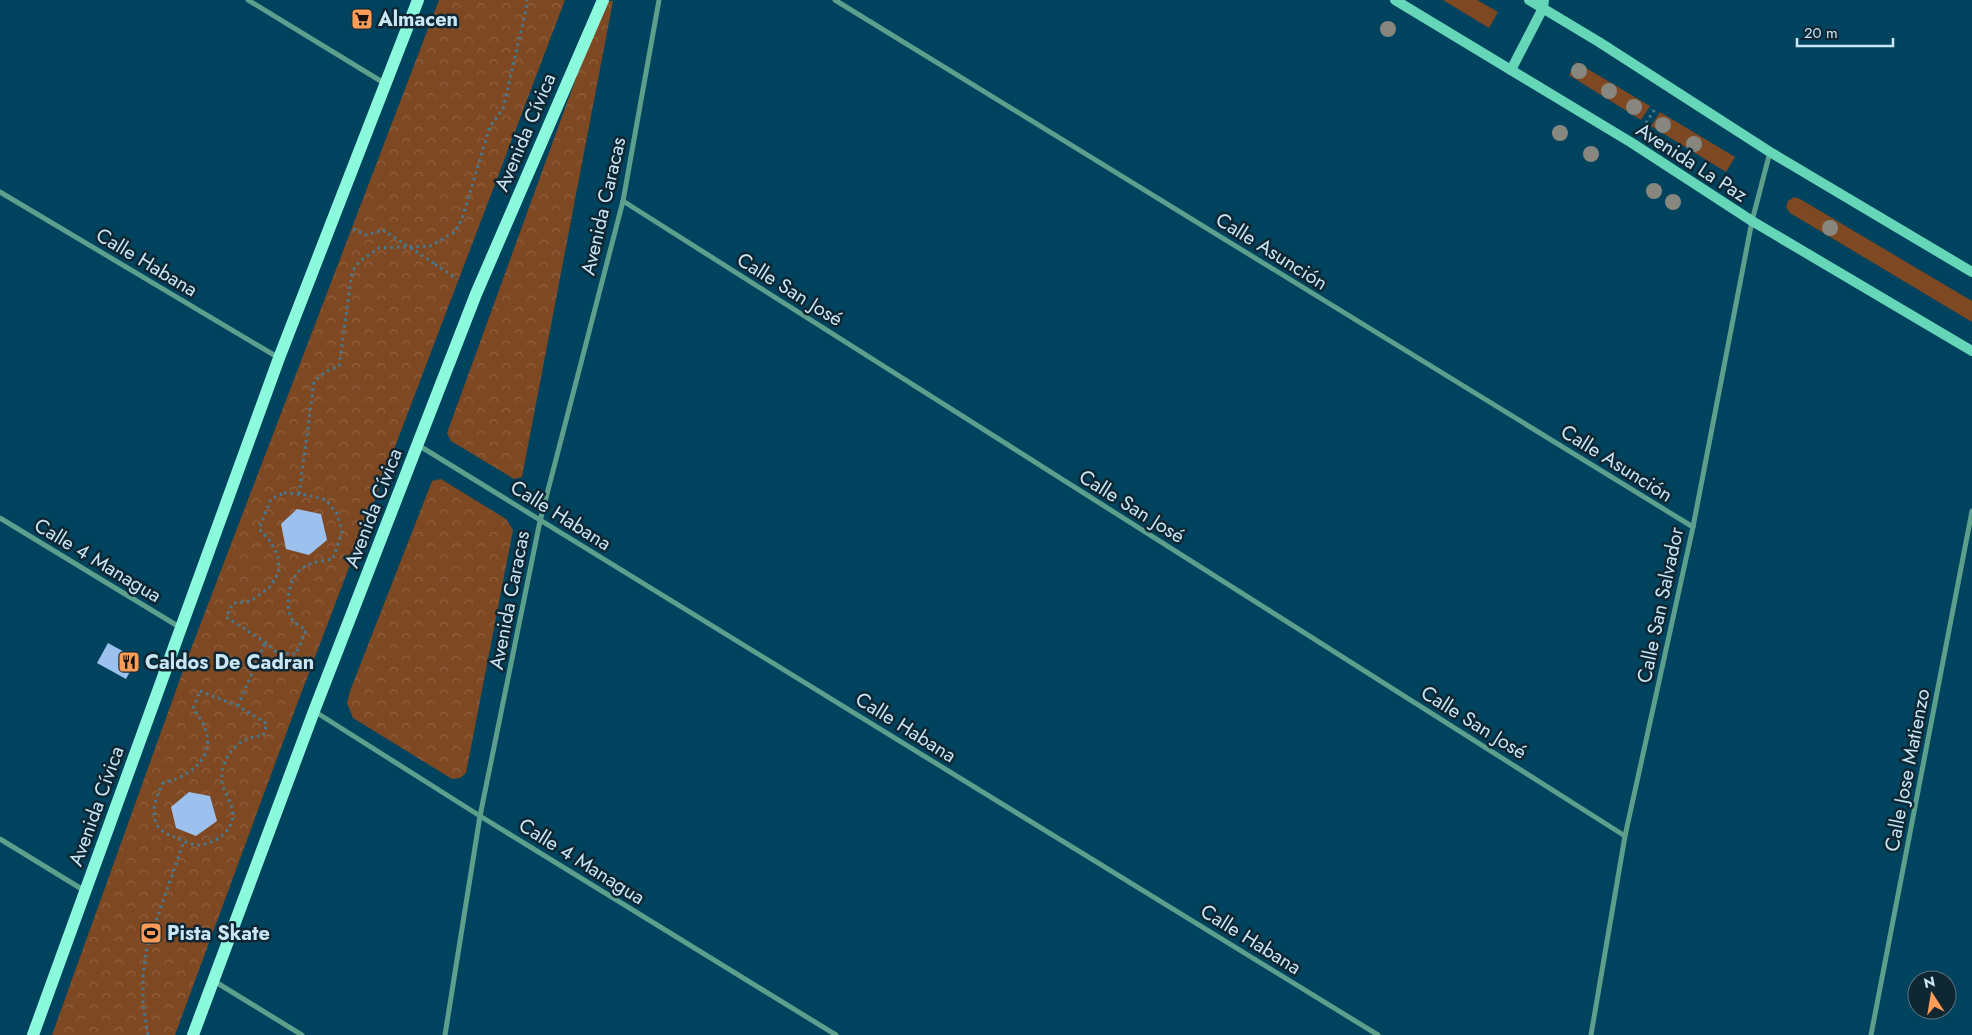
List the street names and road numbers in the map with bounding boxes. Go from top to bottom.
street label: Avenida Cívica [488,69,563,196]
street label: Avenida La Paz [1630,116,1753,209]
street label: Avenida Caracas [574,134,633,278]
street label: Calle Asunción [1210,205,1333,297]
street label: Calle Habana [90,221,203,304]
street label: Calle San José [731,245,848,334]
street label: Calle Asunción [1555,417,1678,509]
street label: Avenida Cívica [337,444,410,572]
street label: Calle San José [1073,462,1190,551]
street label: Calle Habana [505,473,617,558]
street label: Calle 4 Managua [29,511,167,610]
street label: Calle San Salvador [1630,524,1691,686]
street label: Avenida Caracas [482,528,537,672]
street label: Calle San José [1415,678,1532,767]
street label: Calle Habana [850,685,962,770]
street label: Calle Jose Matienzo [1877,686,1938,854]
street label: Avenida Cívica [61,742,132,870]
street label: Calle 4 Managua [513,811,650,912]
street label: Calle Habana [1195,897,1307,982]

